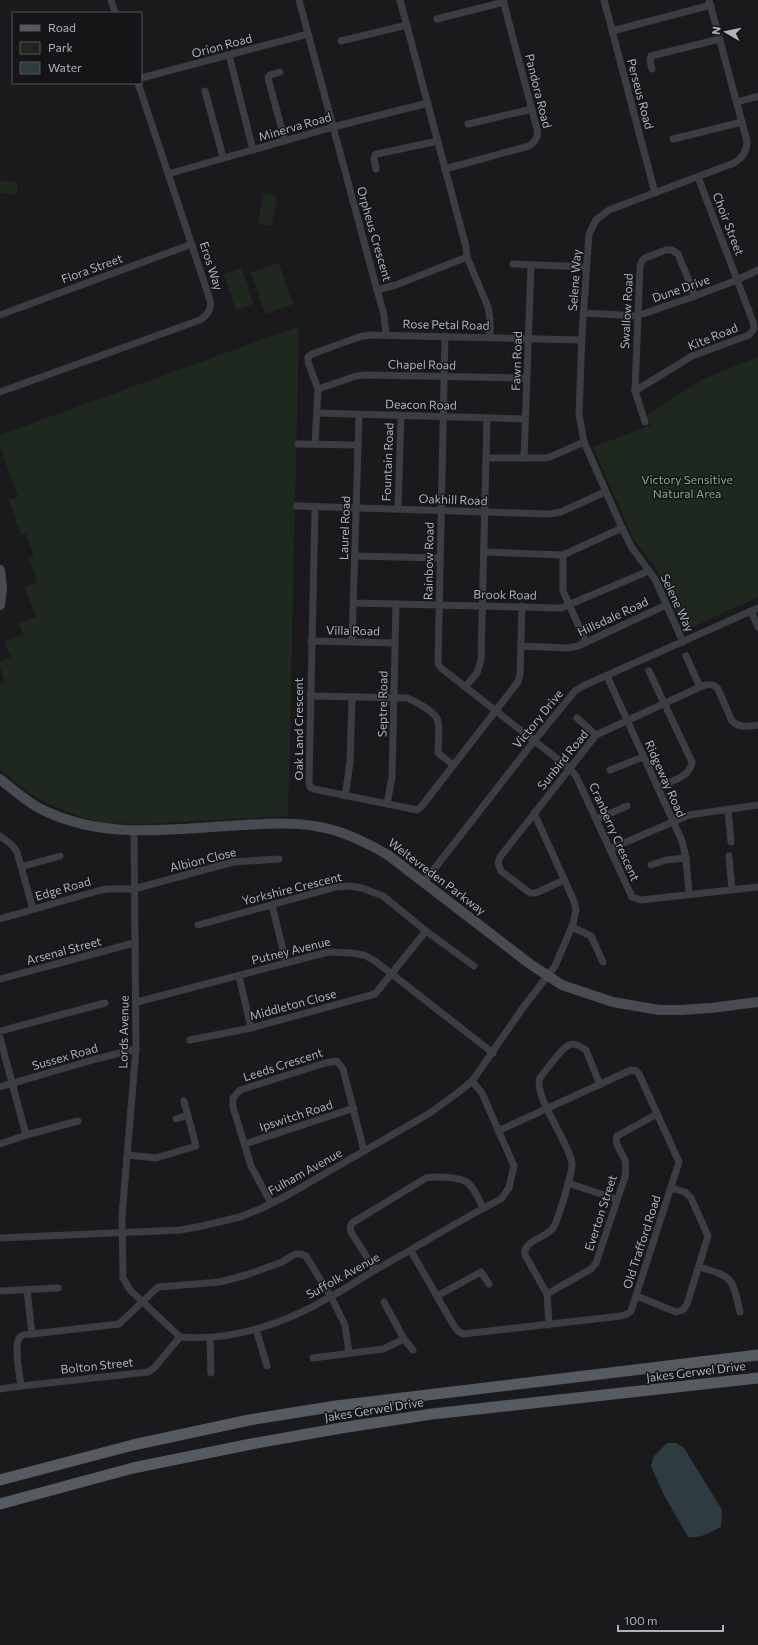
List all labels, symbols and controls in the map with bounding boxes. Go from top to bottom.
legend [12,12,142,84]
north arrow [706,12,746,52]
text: Road [48,20,76,34]
text: N [709,25,723,35]
street label: Orion Road [190,30,254,60]
text: Park [48,40,74,54]
street label: Pandora Road [523,52,555,129]
street label: Perseus Road [625,57,657,131]
text: Water [48,60,82,74]
street label: Minerva Road [257,109,333,143]
street label: Orpheus Crescent [355,185,395,283]
street label: Choir Street [711,190,747,257]
street label: Eros Way [197,240,226,292]
street label: Selene Way [565,248,583,311]
street label: Flora Street [59,250,124,286]
street label: Dune Drive [650,272,711,304]
street label: Swallow Road [617,273,635,349]
street label: Rose Petal Road [402,316,490,332]
street label: Kite Road [686,320,740,352]
street label: Fawn Road [508,331,524,391]
street label: Chapel Road [388,356,456,372]
street label: Deacon Road [385,396,457,412]
street label: Fountain Road [379,422,395,502]
park label: Victory Sensitive Natural Area [641,472,733,500]
street label: Oakhill Road [418,491,488,507]
street label: Laurel Road [336,496,352,560]
street label: Rainbow Road [420,522,436,600]
street label: Selene Way [658,571,697,634]
street label: Brook Road [473,586,537,602]
street label: Hillsdale Road [575,594,650,639]
street label: Villa Road [326,623,380,637]
street label: Septre Road [374,671,390,737]
street label: Oak Land Crescent [291,678,305,780]
street label: Victory Drive [509,686,565,751]
street label: Sunbird Road [534,727,591,792]
street label: Ridgeway Road [643,738,689,819]
street label: Cranberry Crescent [587,780,643,883]
street label: Weltevreden Parkway [386,835,489,917]
street label: Albion Close [168,844,237,874]
street label: Yorkshire Crescent [240,869,343,907]
street label: Edge Road [33,873,92,903]
street label: Arsenal Street [25,933,103,967]
street label: Putney Avenue [250,933,332,967]
street label: Middleton Close [248,986,338,1022]
street label: Lords Avenue [115,995,131,1069]
street label: Sussex Road [30,1040,99,1072]
street label: Leeds Crescent [241,1045,324,1084]
street label: Ipswitch Road [257,1097,334,1133]
street label: Fulham Avenue [265,1145,344,1197]
street label: Everton Street [581,1173,619,1252]
street label: Old Trafford Road [619,1193,663,1290]
street label: Suffolk Avenue [303,1249,382,1301]
street label: Bolton Street [60,1354,134,1376]
street label: Jakes Gerwel Drive [645,1358,747,1385]
street label: Jakes Gerwel Drive [323,1394,425,1425]
scale bar [618,1607,723,1633]
text: 100 m [624,1613,658,1627]

